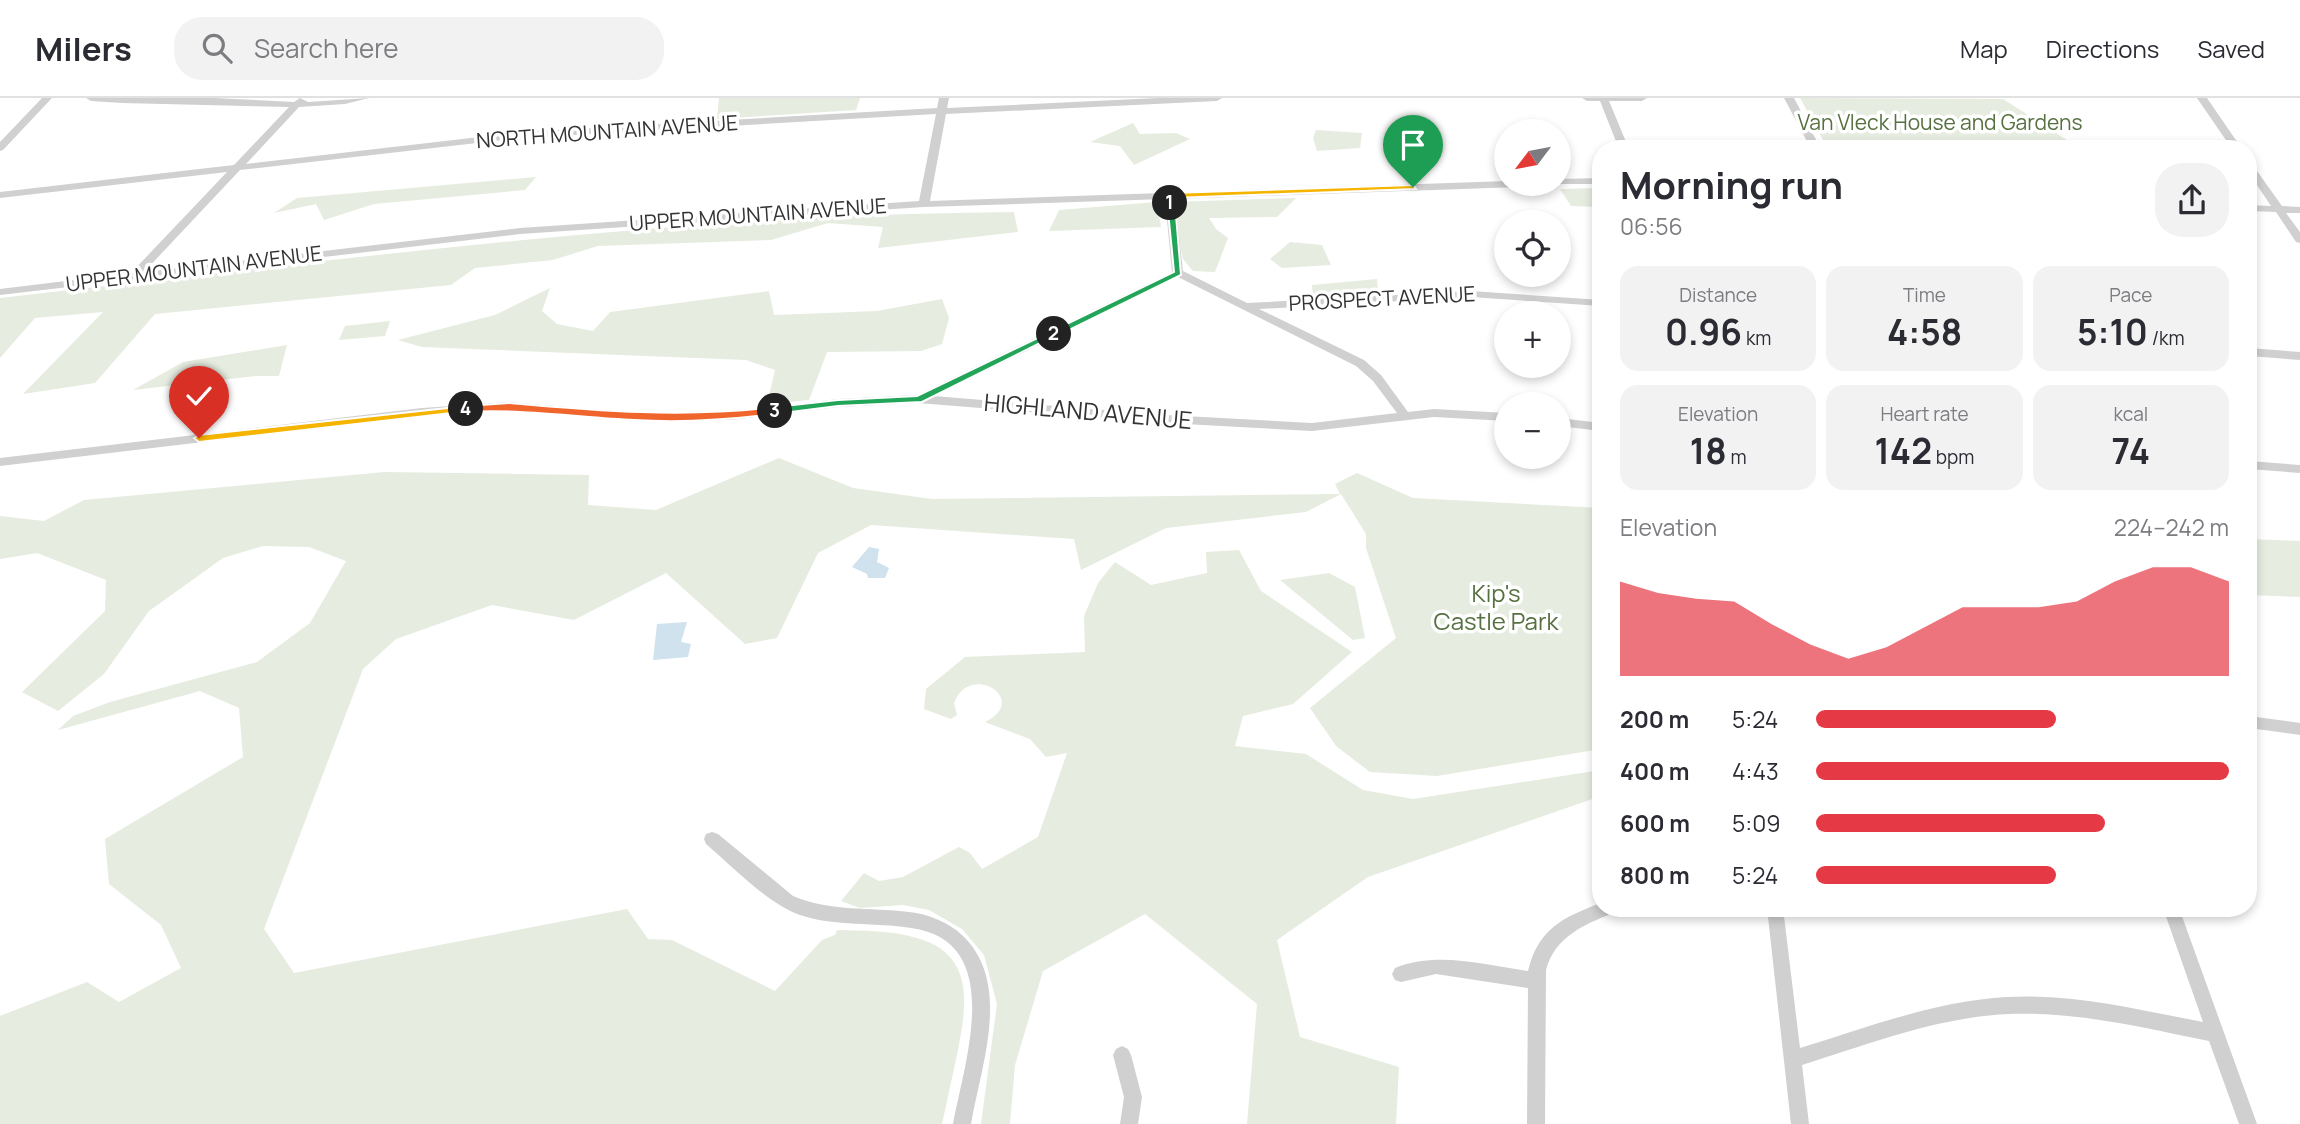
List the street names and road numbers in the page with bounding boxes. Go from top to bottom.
street label: NORTH MOUNTAIN AVENUE [475,108,739,154]
street label: UPPER MOUNTAIN AVENUE [628,191,888,237]
street label: UPPER MOUNTAIN AVENUE [64,238,324,298]
street label: PROSPECT AVENUE [1288,279,1476,317]
street label: HIGHLAND AVENUE [983,385,1194,436]

